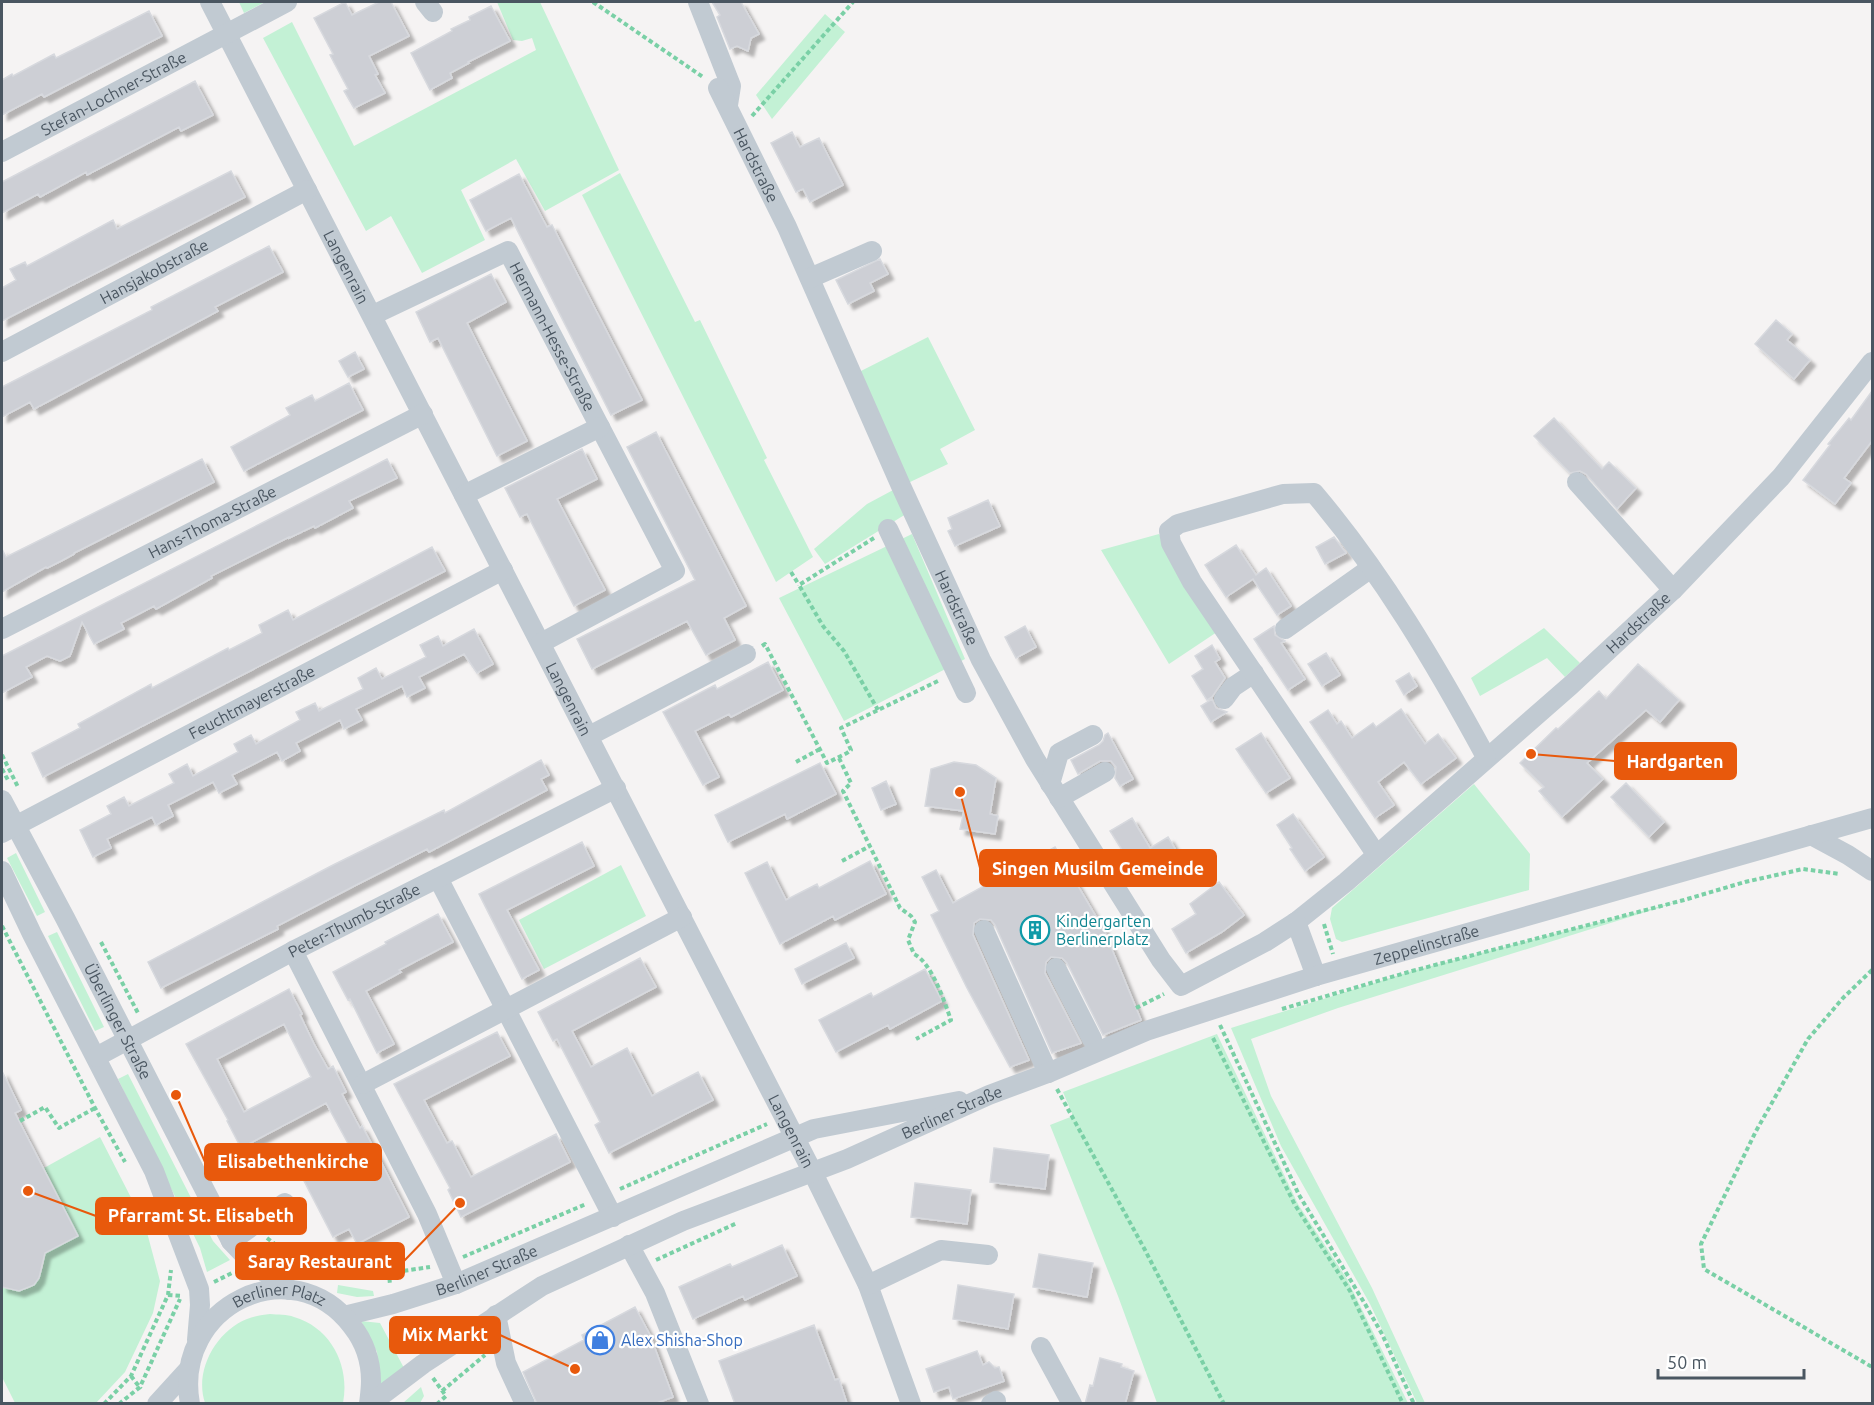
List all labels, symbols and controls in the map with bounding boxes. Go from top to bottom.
street label: Stefan-Lochner-Straße [38,48,189,139]
street label: Hardstraße [730,125,782,205]
street label: Langenrain [320,227,373,307]
street label: Hansjakobstraße [97,235,211,307]
street label: Hermann-Hesse-Straße [506,259,599,414]
street label: Hans-Thoma-Straße [145,482,279,562]
street label: Hardstraße [932,567,982,648]
street label: Hardstraße [1602,588,1674,657]
street label: Langenrain [543,659,595,739]
street label: Feuchtmayerstraße [186,661,318,742]
callout: Hardgarten [1615,743,1736,779]
text: Hardgarten [1626,751,1724,771]
callout: Singen Musilm Gemeinde [980,850,1216,886]
text: Singen Musilm Gemeinde [992,858,1204,878]
street label: Peter-Thumb-Straße [285,879,423,961]
place label: Kindergarten Berlinerplatz [1056,912,1151,948]
building icon: Kindergarten Berlinerplatz [1019,914,1051,946]
street label: Zeppelinstraße [1372,921,1481,968]
street label: Überlinger Straße [81,960,155,1082]
street label: Berliner Straße [898,1082,1004,1142]
street label: Langenrain [765,1091,818,1171]
callout: Elisabethenkirche [205,1144,381,1180]
text: Elisabethenkirche [217,1151,369,1171]
callout: Pfarramt St. Elisabeth [96,1198,306,1234]
text: Pfarramt St. Elisabeth [108,1205,294,1225]
street label: Berliner Straße [433,1241,540,1299]
callout: Saray Restaurant [236,1243,404,1279]
text: Saray Restaurant [248,1251,392,1271]
street label: Berliner Platz [229,1280,330,1311]
callout: Mix Markt [390,1317,500,1353]
text: Mix Markt [402,1324,488,1344]
shop icon: Alex Shisha-Shop [584,1324,616,1356]
place label: Alex Shisha-Shop [621,1331,743,1349]
scale bar [1658,1342,1804,1380]
text: 50 m [1667,1352,1707,1372]

